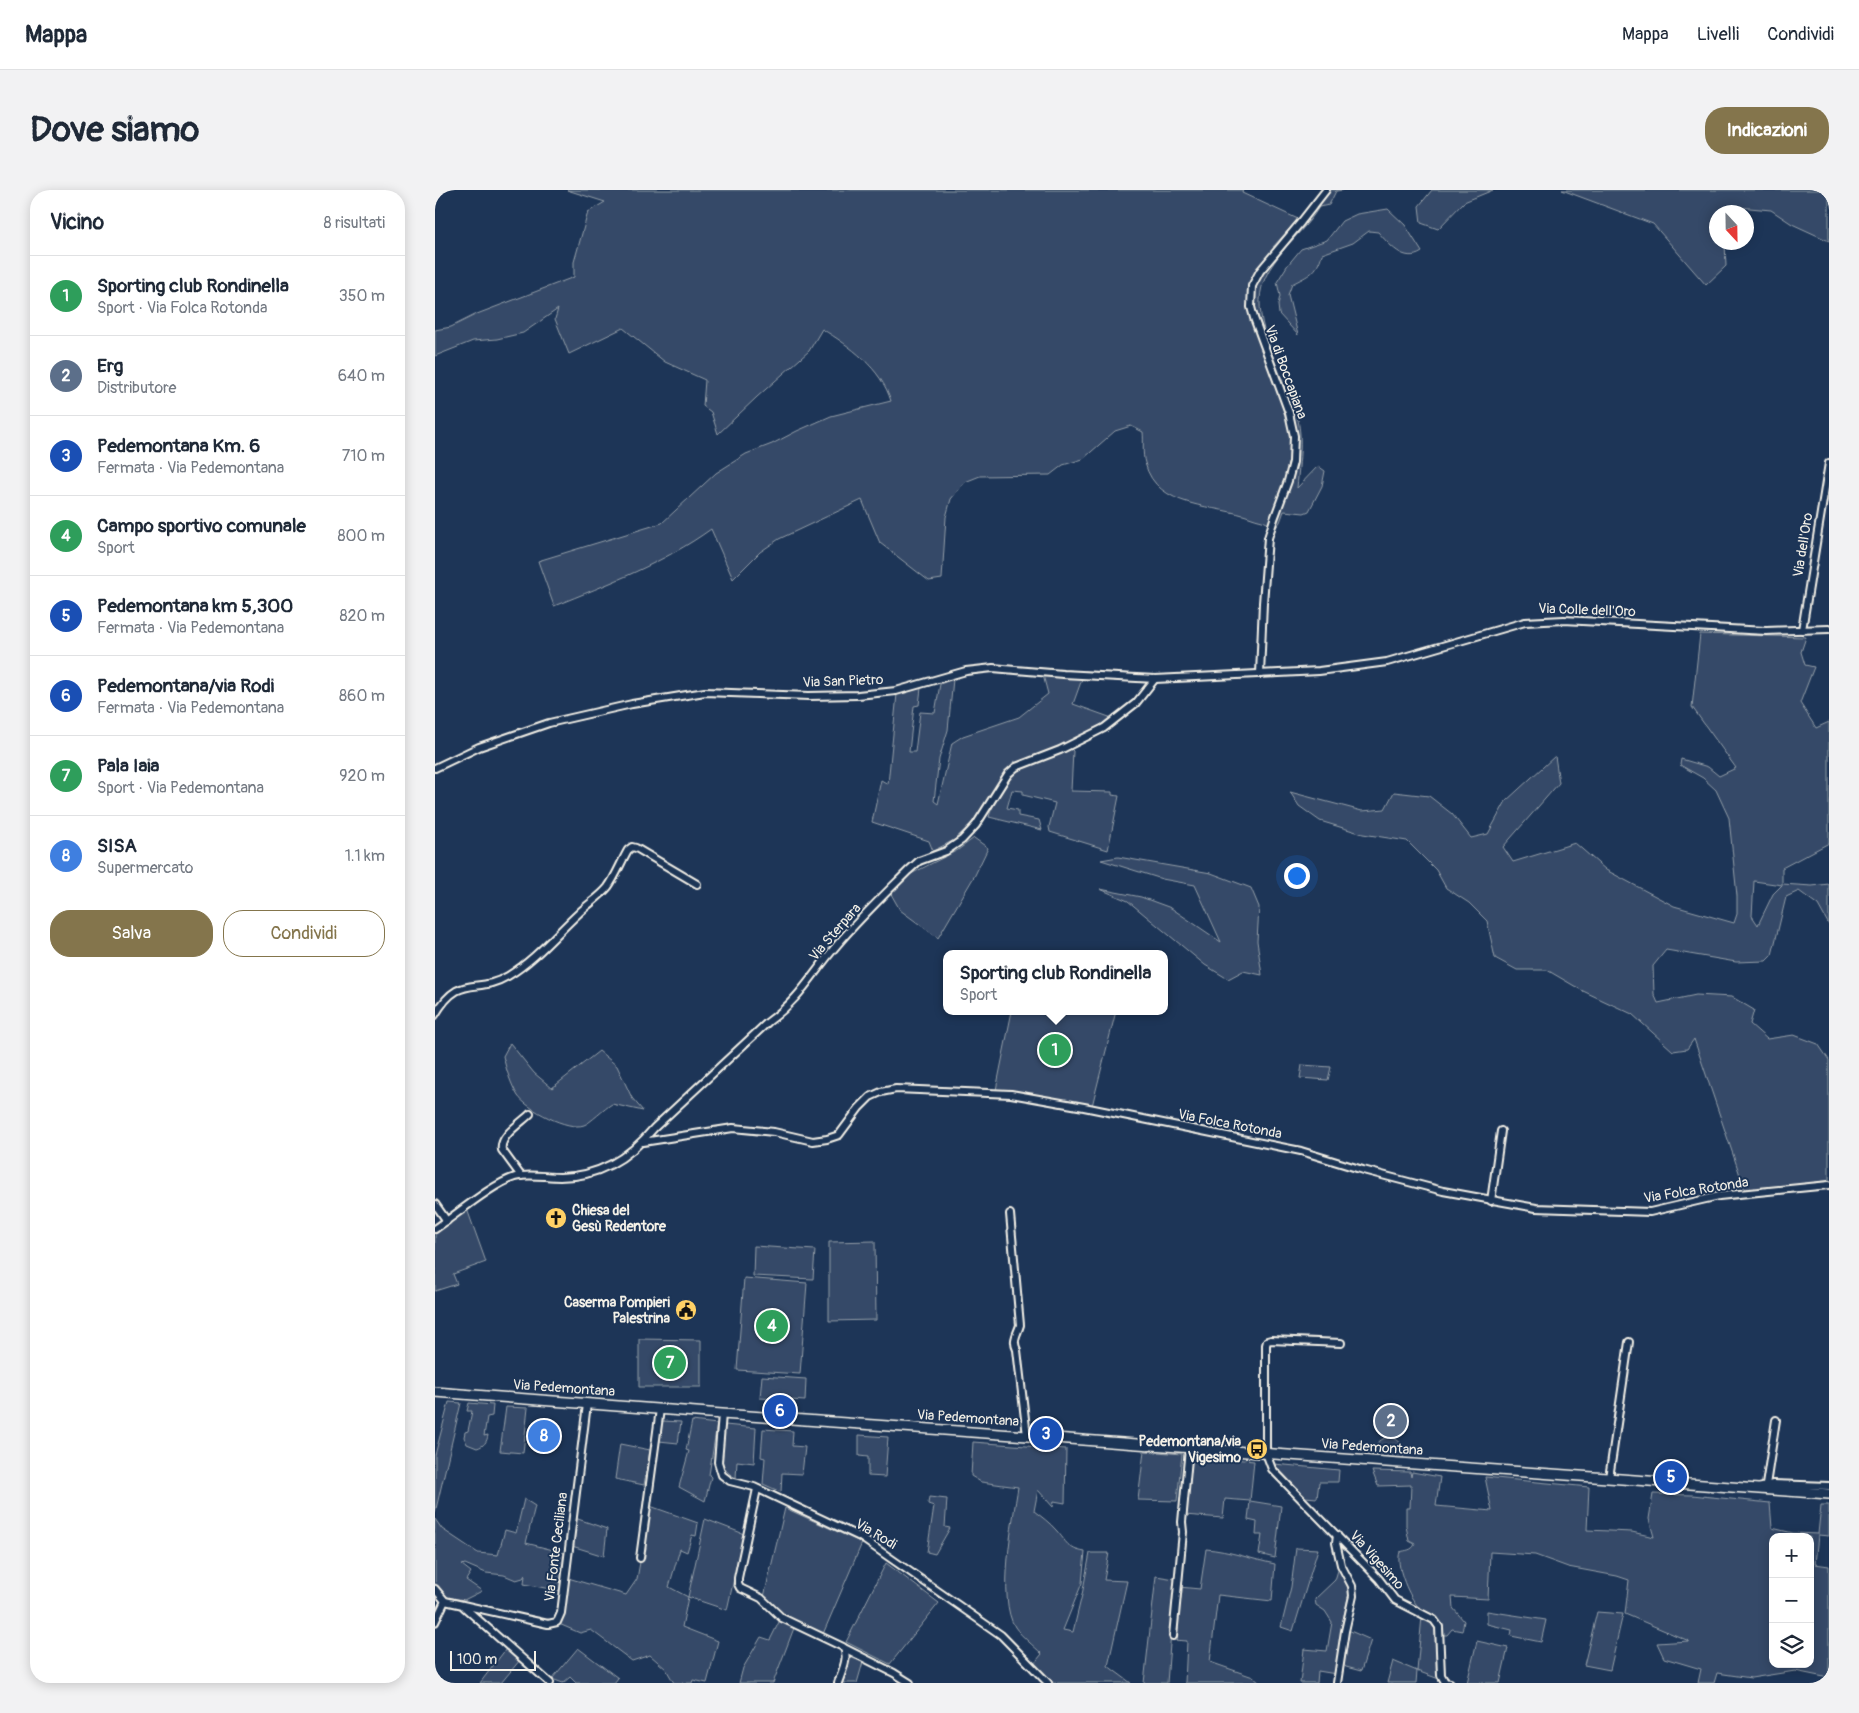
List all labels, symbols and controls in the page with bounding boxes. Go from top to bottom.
text: Mappa [25,20,87,49]
text: Mappa [1622,23,1669,46]
text: Livelli [1697,23,1739,46]
text: Condividi [1767,23,1834,46]
button: Indicazioni [1705,107,1829,154]
text: Dove siamo [30,108,199,152]
north arrow [1709,205,1754,250]
text: Vicino [50,209,104,236]
text: 8 risultati [324,213,385,233]
text: Sporting club Rondinella [97,274,289,298]
text: 1 [63,286,69,306]
text: 350 m [339,286,385,306]
text: Sport · Via Folca Rotonda [97,298,267,318]
street label: Via di Boccapiana [1261,323,1311,421]
text: Erg [97,354,123,378]
text: 2 [62,366,70,386]
text: 640 m [338,366,385,386]
text: Distributore [97,378,176,398]
text: Pedemontana Km. 6 [97,434,260,458]
text: 3 [62,446,70,466]
text: 710 m [342,446,385,466]
text: Fermata · Via Pedemontana [97,458,284,478]
street label: Via dell'Oro [1790,511,1817,578]
text: Campo sportivo comunale [97,514,306,538]
text: 4 [61,526,71,546]
text: 800 m [337,526,385,546]
text: Sport [97,538,135,558]
text: Pedemontana km 5,300 [97,594,293,618]
street label: Via Colle dell'Oro [1538,600,1637,620]
text: 5 [62,606,70,626]
text: 820 m [339,606,385,626]
text: Fermata · Via Pedemontana [97,618,284,638]
street label: Via San Pietro [802,671,884,691]
text: Pedemontana/via Rodi [97,674,274,698]
text: 6 [61,686,71,706]
text: 860 m [339,686,385,706]
text: Fermata · Via Pedemontana [97,698,284,718]
text: Pala Iaia [97,754,159,778]
text: 7 [62,766,70,786]
text: 920 m [339,766,385,786]
text: Sport · Via Pedemontana [97,778,264,798]
text: SISA [97,834,137,858]
text: 8 [62,846,70,866]
text: 1.1 km [345,846,385,866]
text: Supermercato [97,858,193,878]
your location [1284,863,1310,889]
street label: Via Sterpara [805,900,865,964]
button: Salva [50,910,213,957]
button: Condividi [223,910,385,957]
popup [943,950,1168,1015]
text: Sporting club Rondinella [960,961,1151,985]
text: Sport [960,985,997,1005]
pin: 1 [1039,1031,1071,1069]
street label: Via Folca Rotonda [1177,1106,1283,1142]
street label: Via Folca Rotonda [1643,1173,1749,1207]
place label: Chiesa del Gesù Redentore [572,1202,667,1235]
church icon: Chiesa del Gesù Redentore [544,1206,568,1230]
place label: Caserma Pompieri Palestrina [564,1294,670,1327]
public building icon: Caserma Pompieri Palestrina [674,1298,698,1322]
pin: 4 [756,1307,788,1345]
pin: 7 [654,1344,686,1382]
street label: Via Pedemontana [512,1376,616,1400]
pin: 6 [764,1392,796,1430]
pin: 2 [1375,1402,1407,1440]
street label: Via Pedemontana [916,1406,1020,1430]
pin: 3 [1030,1415,1062,1453]
pin: 8 [528,1417,560,1455]
place label: Pedemontana/via Vigesimo [1139,1433,1241,1466]
street label: Via Pedemontana [1320,1435,1424,1459]
bus stop icon: Pedemontana/via Vigesimo [1245,1437,1269,1461]
pin: 5 [1655,1458,1687,1496]
street label: Via Fonte Ceciliana [541,1491,571,1603]
street label: Via Rodi [852,1515,900,1553]
street label: Via Vigesimo [1346,1527,1408,1593]
map controls [1769,1533,1814,1668]
button: + [1769,1533,1814,1578]
button: − [1769,1578,1814,1623]
button: layers [1769,1623,1814,1668]
scale bar [450,1648,536,1671]
text: 100 m [457,1651,497,1668]

